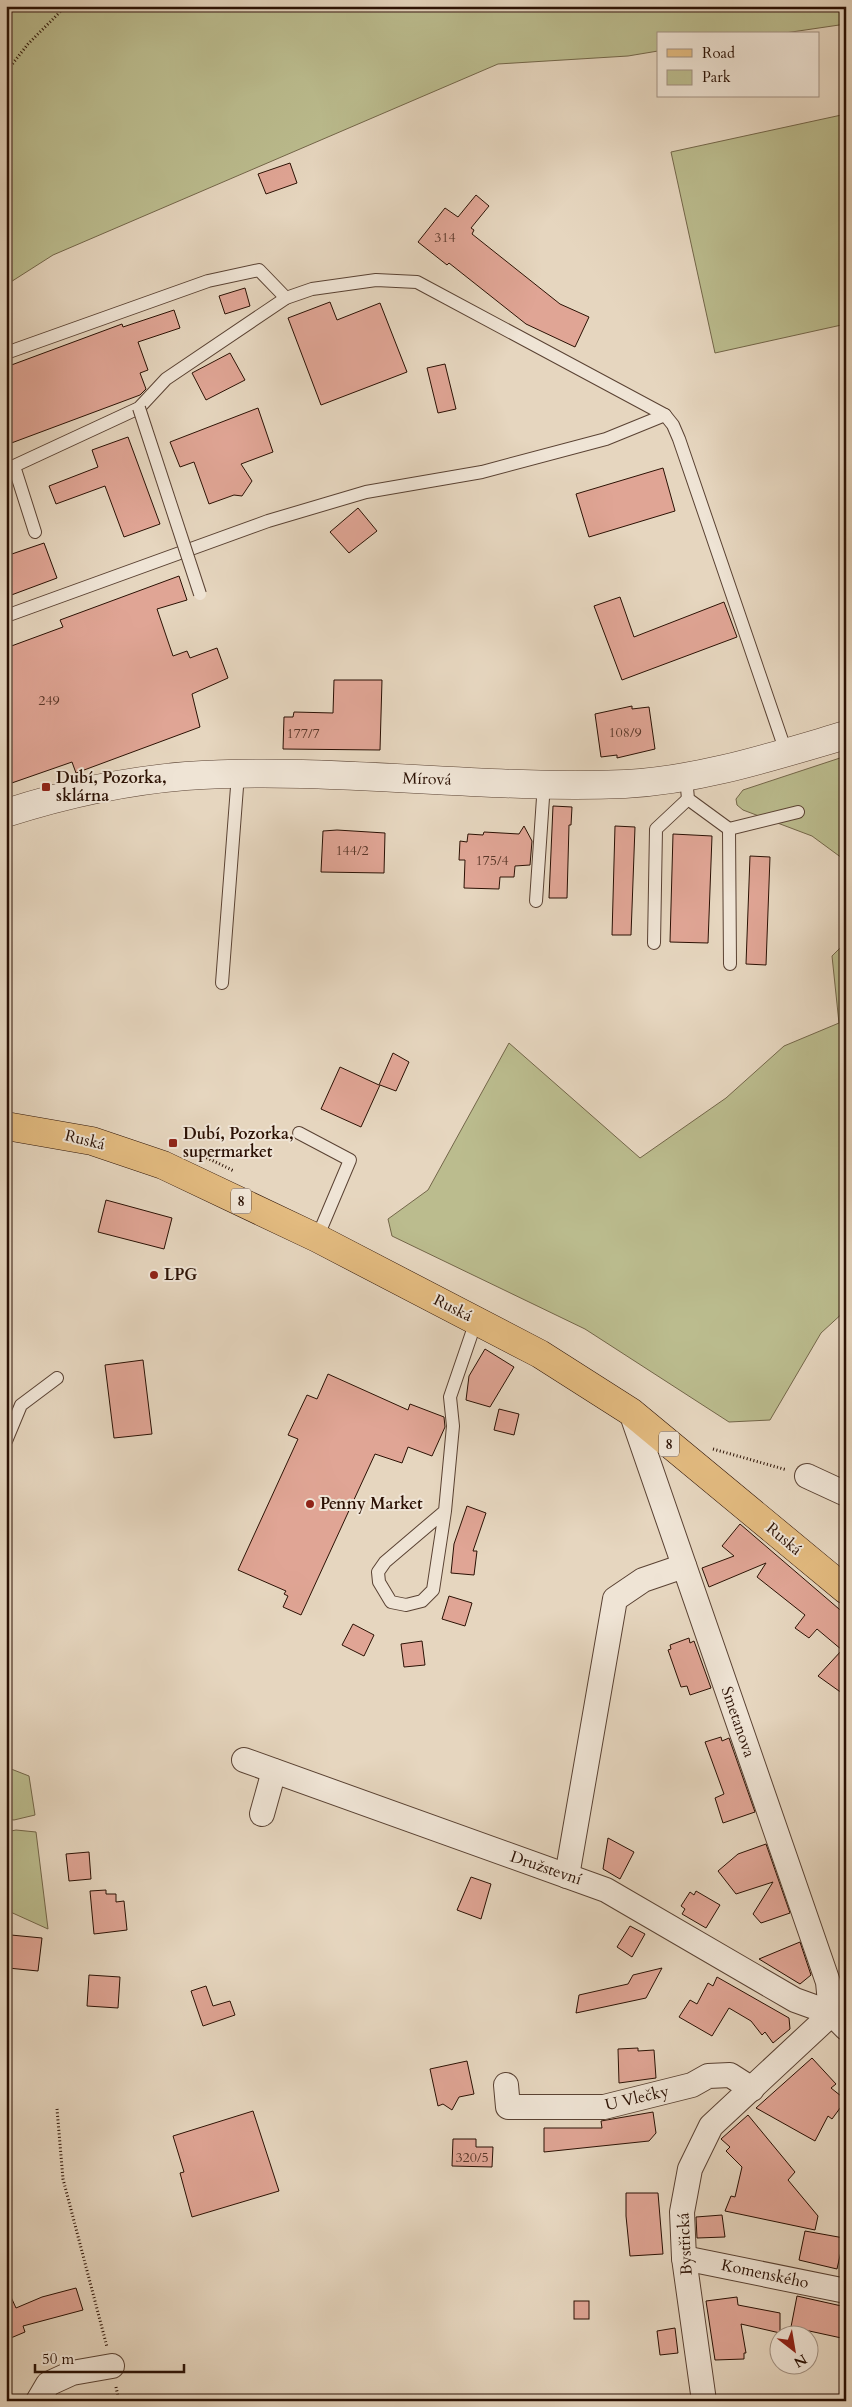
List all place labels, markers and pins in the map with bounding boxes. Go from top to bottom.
place label: Dubí, Pozorka, sklárna [56,767,167,807]
marker: Dubí, Pozorka, sklárna [40,781,52,793]
place label: Dubí, Pozorka, supermarket [183,1123,294,1163]
marker: Dubí, Pozorka, supermarket [167,1137,179,1149]
place label: LPG [164,1264,197,1286]
marker: LPG [148,1269,160,1281]
place label: Penny Market [320,1493,423,1515]
marker: Penny Market [304,1498,316,1510]

